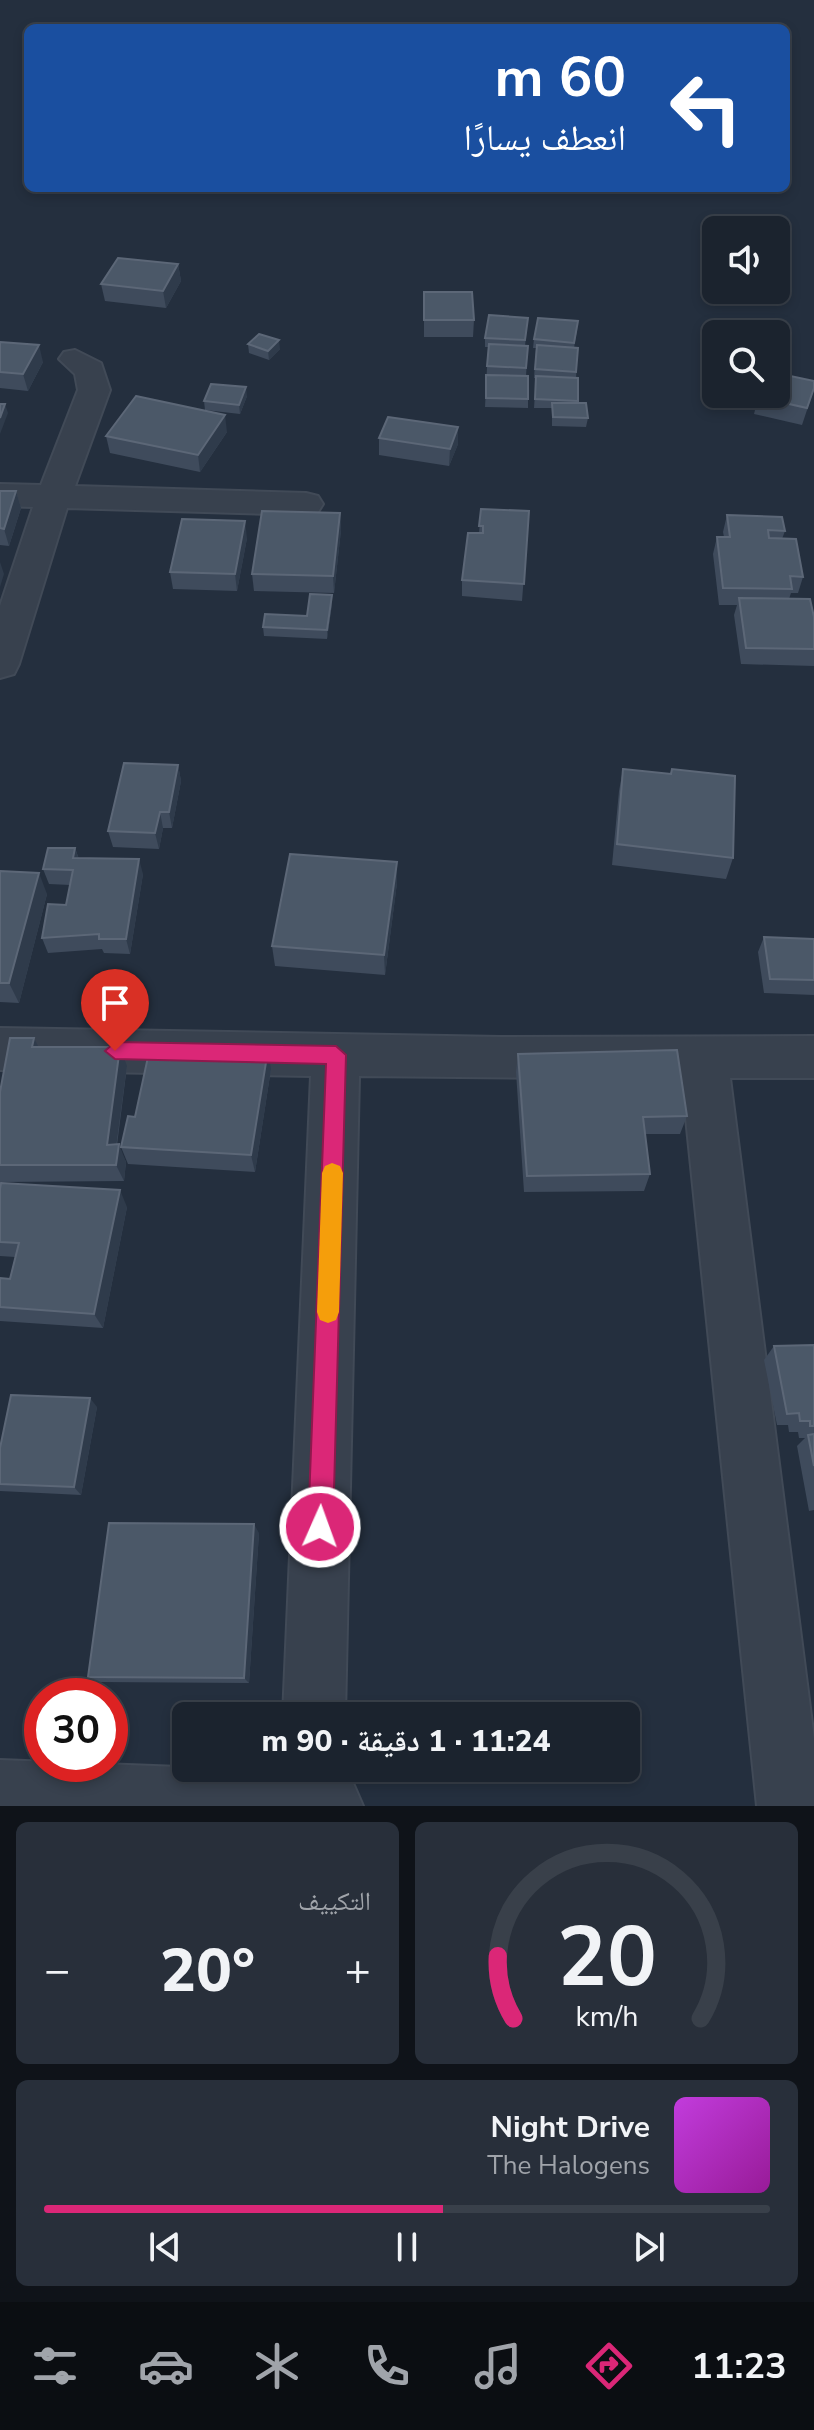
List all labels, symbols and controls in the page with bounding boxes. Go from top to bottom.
text: 60 m [495,39,626,116]
icon: left [654,56,758,160]
text: انعطف يسارًا [464,114,626,163]
map controls [702,216,790,408]
button: sound [702,216,790,304]
button: search [702,320,790,408]
pin [81,969,149,1051]
icon: arrive [93,981,137,1025]
position arrow [278,1485,362,1569]
speed limit sign: 30 [24,1678,128,1782]
text: 11:24 · 1 دقيقة · 90 m [261,1721,551,1762]
text: التكييف [298,1884,371,1919]
text: 20 [557,1901,656,2014]
text: 20° [160,1930,255,2012]
text: − [44,1941,70,2001]
text: + [345,1941,371,2001]
text: km/h [575,1997,638,2036]
text: Night Drive [491,2107,650,2148]
text: The Halogens [487,2148,650,2183]
icon: previous [143,2225,187,2269]
icon: pause [385,2225,429,2269]
icon: next [627,2225,671,2269]
icon: filters [27,2338,83,2394]
icon: car [138,2338,194,2394]
icon: climate [249,2338,305,2394]
icon: phone [359,2338,415,2394]
icon: music [470,2338,526,2394]
icon: directions [581,2338,637,2394]
text: 11:23 [691,2342,787,2391]

